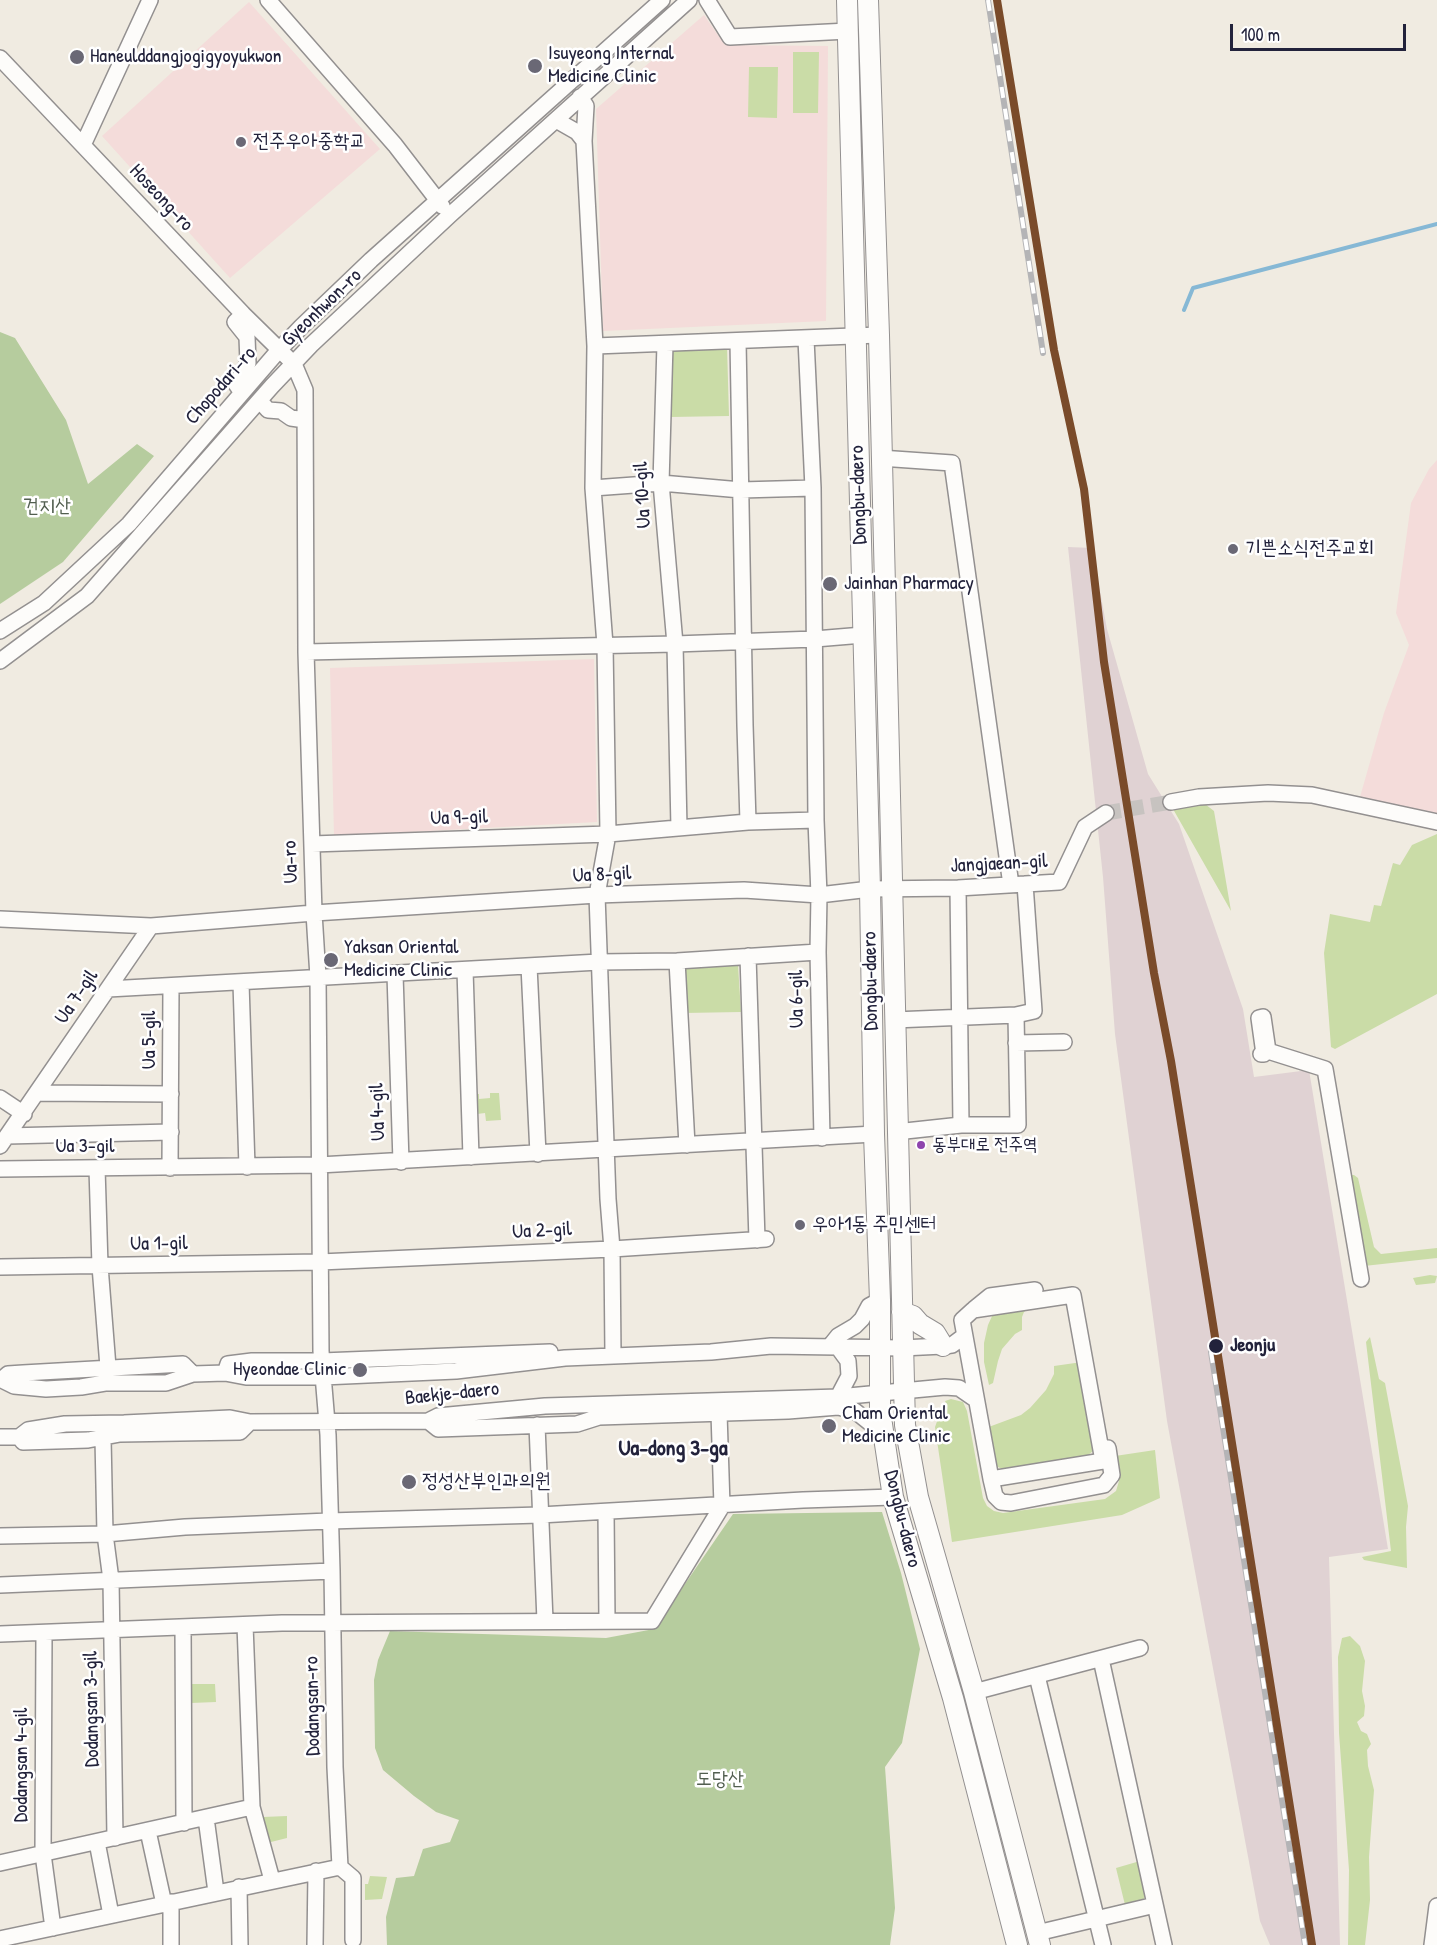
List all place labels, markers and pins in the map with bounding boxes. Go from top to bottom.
place label: Isuyeong Internal Medicine Clinic [548,42,674,89]
place label: Haneulddangjogigyoyukwon [90,45,282,69]
marker: Haneulddangjogigyoyukwon [68,48,86,66]
marker: Isuyeong Internal Medicine Clinic [526,57,544,75]
place label: 전주우아중학교 [253,130,366,154]
marker: 전주우아중학교 [234,135,248,149]
place label: 기쁜소식전주교회 [1245,537,1374,561]
marker: 기쁜소식전주교회 [1226,542,1240,556]
place label: Jainhan Pharmacy [844,572,974,596]
marker: Jainhan Pharmacy [821,575,839,593]
place label: Yaksan Oriental Medicine Clinic [344,936,458,983]
marker: Yaksan Oriental Medicine Clinic [322,951,340,969]
place label: 동부대로 전주역 [932,1134,1038,1156]
marker: 동부대로 전주역 [915,1139,927,1151]
place label: 우아1동 주민센터 [812,1213,937,1237]
marker: 우아1동 주민센터 [793,1218,807,1232]
place label: Jeonju [1230,1334,1275,1358]
marker: Jeonju [1207,1337,1225,1355]
place label: Hyeondae Clinic [233,1358,346,1382]
marker: Hyeondae Clinic [351,1361,369,1379]
place label: Cham Oriental Medicine Clinic [842,1402,950,1449]
marker: Cham Oriental Medicine Clinic [820,1417,838,1435]
place label: 정성산부인과의원 [422,1470,551,1494]
marker: 정성산부인과의원 [400,1473,418,1491]

